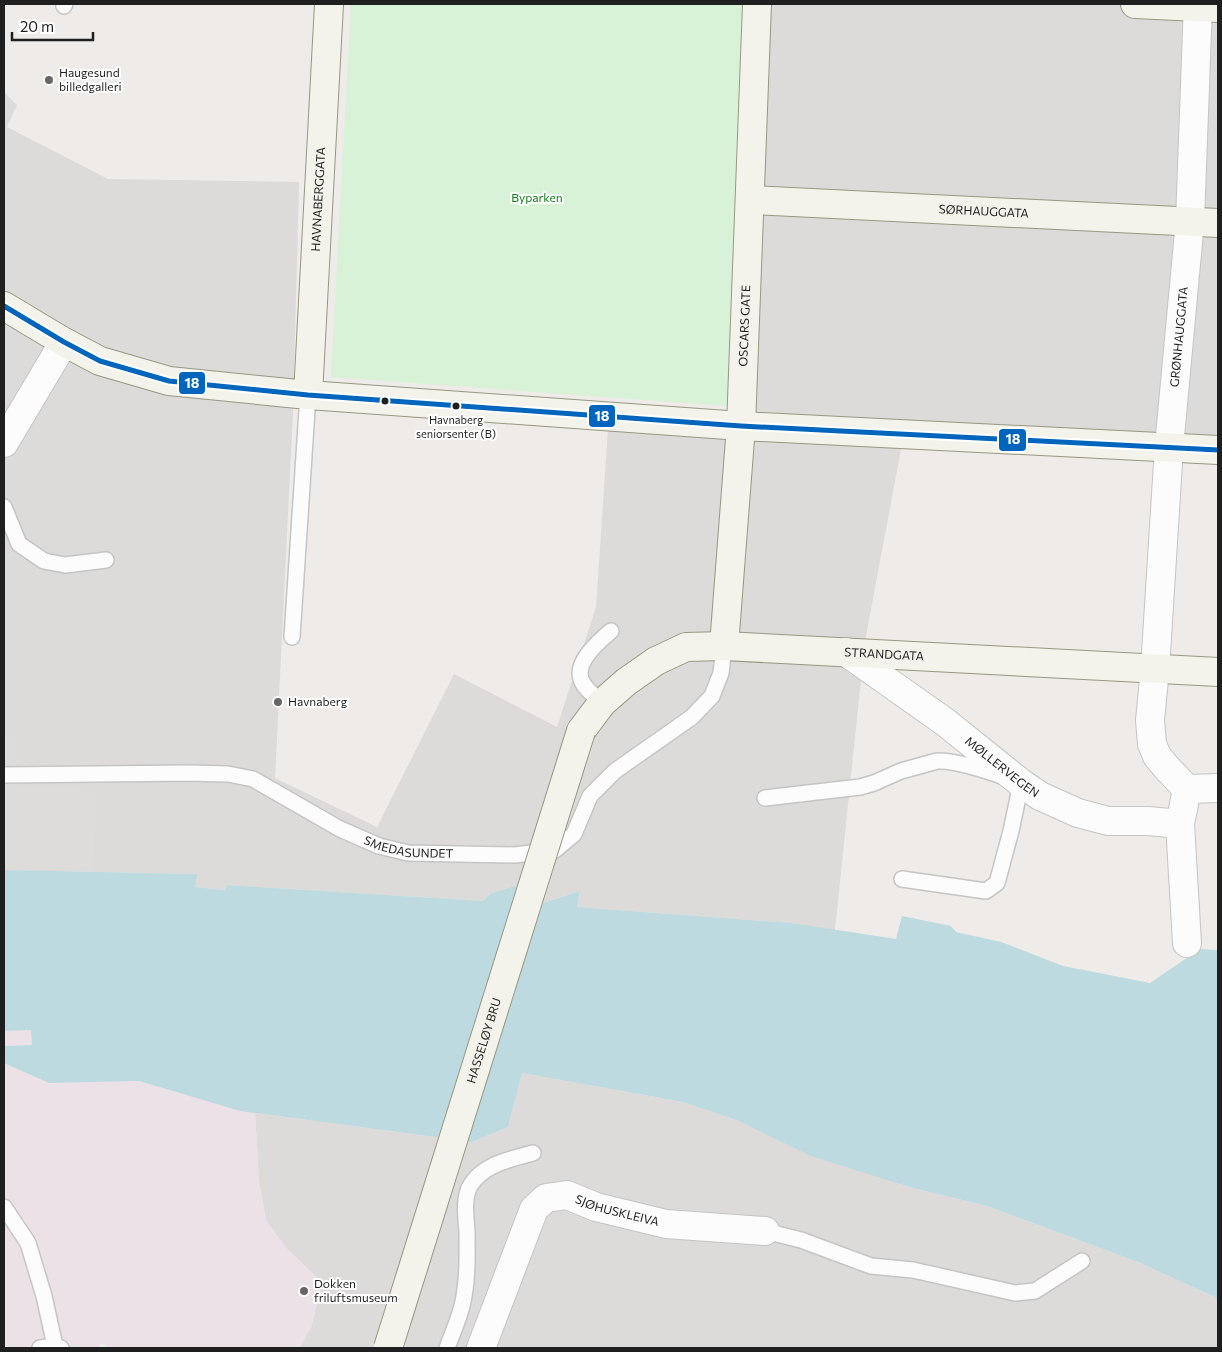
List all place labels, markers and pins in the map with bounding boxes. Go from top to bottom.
place label: Haugesund billedgalleri [59,65,122,93]
marker: Haugesund billedgalleri [43,74,55,86]
unlabelled marker [380,396,390,406]
marker: Havnaberg seniorsenter (B) [451,401,461,411]
place label: Havnaberg seniorsenter (B) [416,413,496,440]
place label: Havnaberg [288,694,348,708]
marker: Havnaberg [272,696,284,708]
place label: Dokken friluftsmuseum [314,1276,398,1304]
marker: Dokken friluftsmuseum [298,1285,310,1297]

